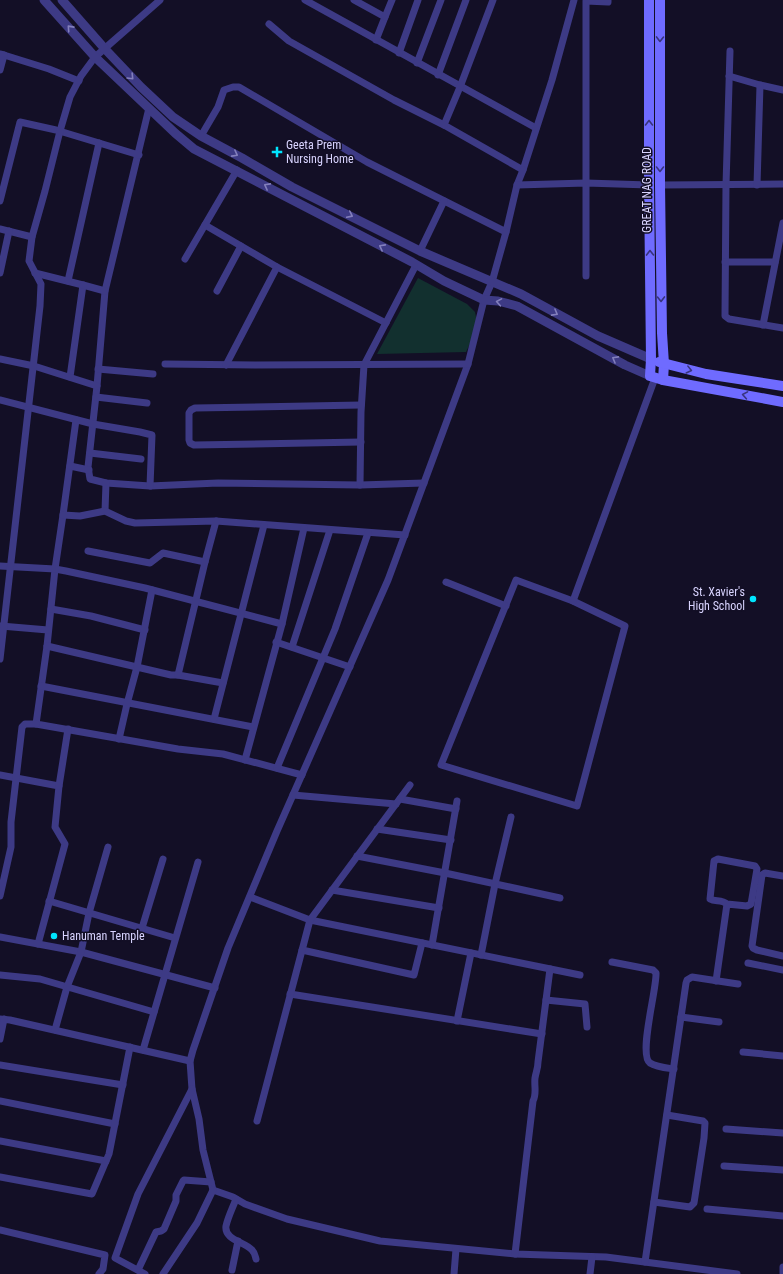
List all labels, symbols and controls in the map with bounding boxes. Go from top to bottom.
one-way arrow [67,26,74,33]
one-way arrow [655,36,664,42]
one-way arrow [127,72,134,80]
one-way arrow [645,120,653,126]
place label: Geeta Prem Nursing Home [286,138,354,166]
marker: Geeta Prem Nursing Home [271,146,283,158]
street label: GREAT NAG ROAD [640,147,654,233]
one-way arrow [231,149,238,157]
one-way arrow [656,166,664,172]
one-way arrow [264,184,272,191]
one-way arrow [345,210,353,218]
one-way arrow [379,244,387,252]
one-way arrow [646,250,654,256]
one-way arrow [657,296,665,302]
one-way arrow [496,298,502,307]
one-way arrow [551,308,559,316]
one-way arrow [612,357,619,364]
one-way arrow [685,365,692,374]
one-way arrow [742,391,748,399]
place label: St. Xavier's High School [688,585,745,613]
marker: St. Xavier's High School [748,594,758,604]
place label: Hanuman Temple [62,929,145,943]
marker: Hanuman Temple [49,931,59,941]

